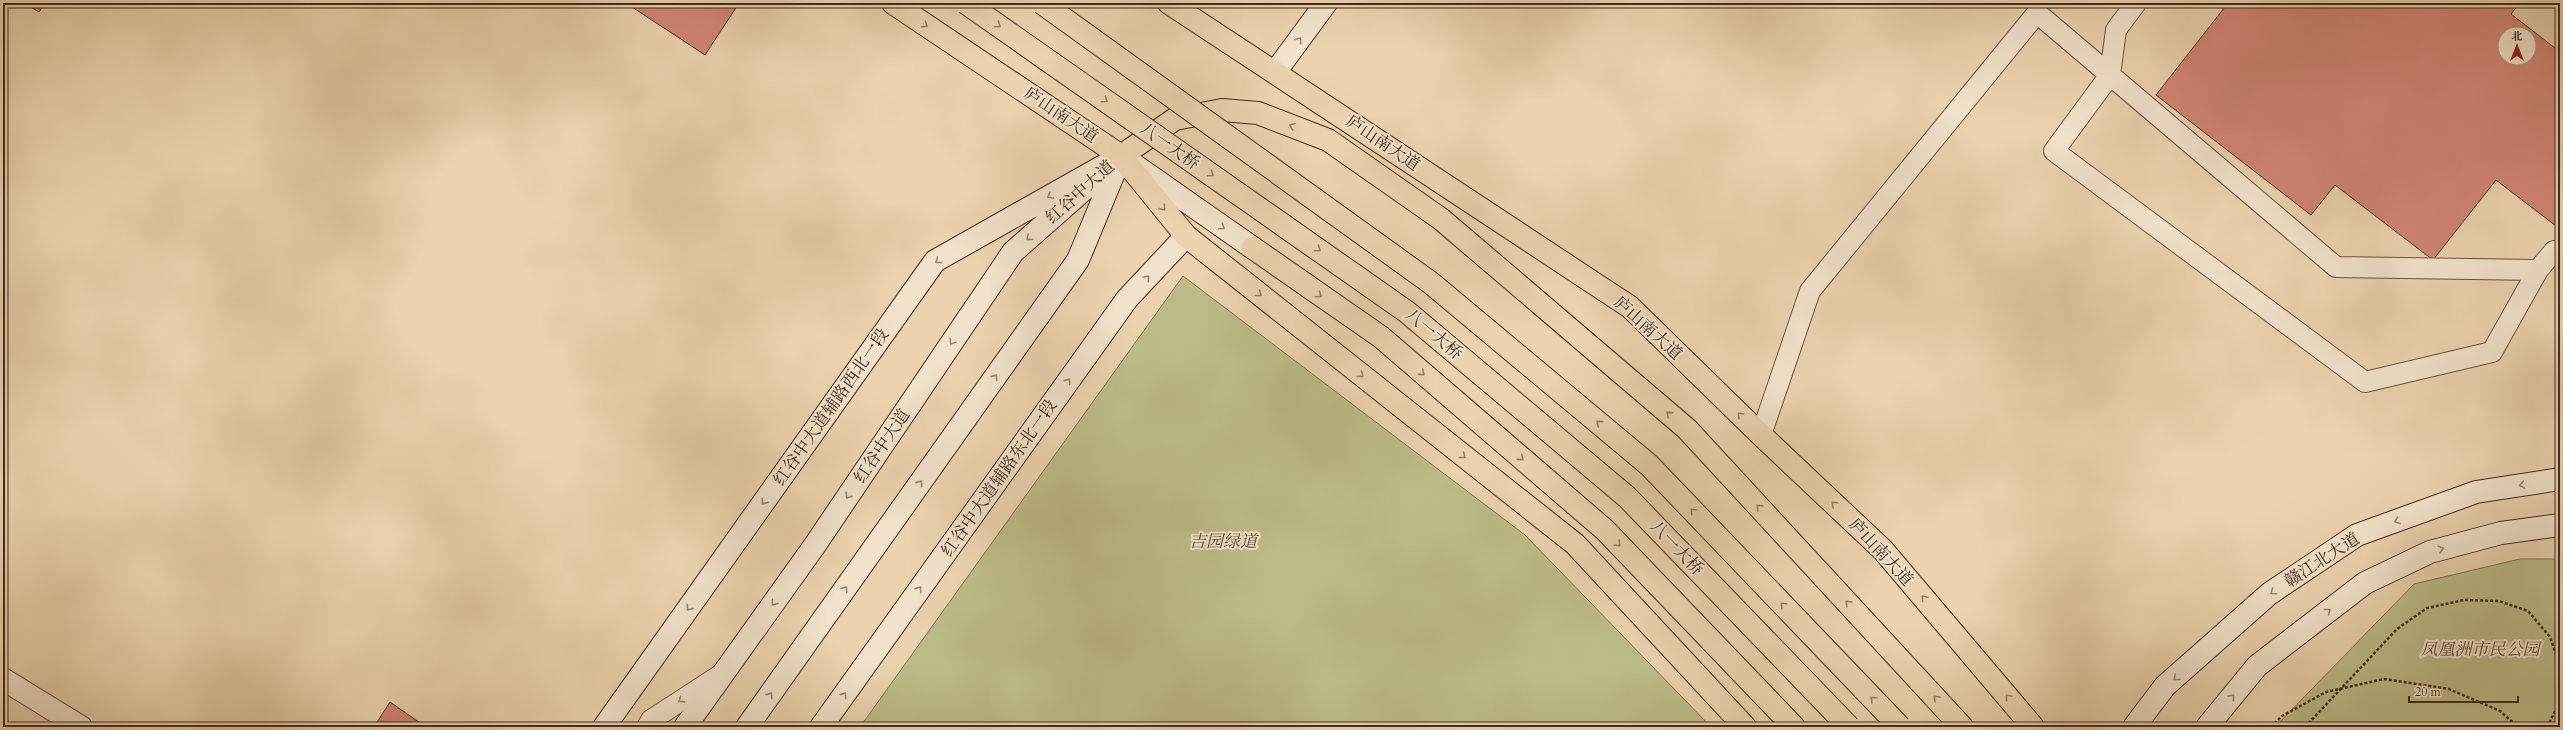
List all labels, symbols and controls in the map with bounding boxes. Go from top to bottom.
one-way arrow [921,20,928,27]
one-way arrow [994,20,1001,28]
north arrow [2497,26,2537,66]
text: 北 [2512,29,2523,44]
one-way arrow [1294,37,1301,44]
street label: 庐山南大道 [1019,82,1103,148]
one-way arrow [1100,95,1107,102]
street label: 庐山南大道 [1341,110,1425,176]
street label: 八一大桥 [1136,117,1204,175]
one-way arrow [1288,122,1295,130]
street label: 红谷中大道 [1041,155,1119,229]
one-way arrow [1207,169,1214,176]
one-way arrow [1047,191,1055,199]
one-way arrow [1158,204,1165,211]
one-way arrow [1217,222,1224,229]
one-way arrow [1026,233,1034,240]
one-way arrow [1314,244,1321,252]
one-way arrow [936,256,943,263]
one-way arrow [1142,275,1150,283]
one-way arrow [1255,290,1262,297]
one-way arrow [1315,290,1322,298]
street label: 庐山南大道 [1609,291,1687,365]
street label: 八一大桥 [1401,303,1467,365]
street label: 红谷中大道辅路西北一段 [769,325,893,489]
one-way arrow [949,338,957,345]
one-way arrow [1418,369,1425,376]
one-way arrow [1357,370,1364,377]
one-way arrow [990,374,998,381]
one-way arrow [1063,378,1071,385]
street label: 红谷中大道辅路东北一段 [936,395,1062,561]
street label: 红谷中大道 [850,405,914,487]
one-way arrow [1667,411,1674,418]
one-way arrow [1737,412,1745,419]
one-way arrow [1596,420,1603,427]
one-way arrow [1459,451,1466,458]
one-way arrow [1516,454,1524,461]
one-way arrow [915,480,923,487]
one-way arrow [2518,480,2525,488]
one-way arrow [845,492,853,499]
one-way arrow [761,498,769,505]
one-way arrow [1831,501,1839,509]
one-way arrow [1757,504,1764,512]
one-way arrow [1691,508,1698,516]
street label: 庐山南大道 [1844,513,1918,591]
street label: 八一大桥 [1645,516,1709,580]
one-way arrow [2394,516,2401,524]
street label: 赣江北大道 [2280,527,2364,593]
park label: 吉园绿道 [1189,530,1260,553]
one-way arrow [1613,539,1621,547]
one-way arrow [2438,545,2445,554]
one-way arrow [840,586,848,593]
one-way arrow [915,587,922,594]
one-way arrow [2270,587,2277,595]
one-way arrow [1921,595,1928,603]
one-way arrow [772,598,779,605]
one-way arrow [1845,600,1852,608]
one-way arrow [1780,602,1788,610]
one-way arrow [686,604,694,611]
one-way arrow [2324,609,2331,616]
park label: 凤凰洲市民公园 [2421,638,2542,661]
one-way arrow [2173,673,2180,680]
scale bar [2409,678,2518,704]
text: 20 m [2415,684,2442,700]
one-way arrow [765,692,773,699]
one-way arrow [839,693,846,700]
one-way arrow [2227,694,2234,701]
one-way arrow [1933,695,1940,703]
one-way arrow [2005,695,2012,702]
one-way arrow [678,696,685,703]
one-way arrow [1870,696,1878,704]

